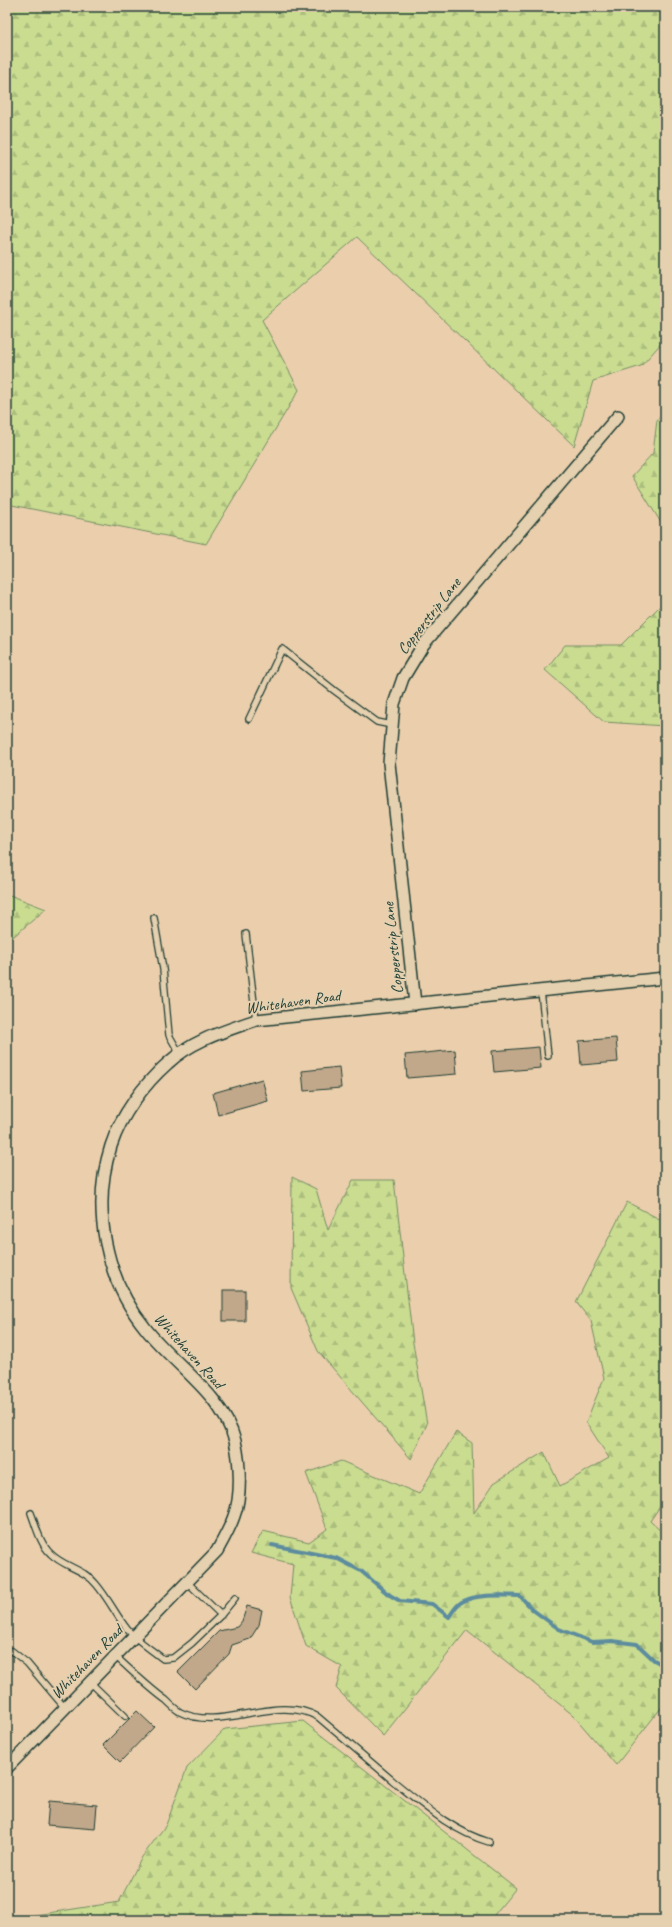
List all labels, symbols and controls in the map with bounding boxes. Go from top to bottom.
street label: Copperstrip Lane [393,572,466,658]
street label: Copperstrip Lane [378,899,408,995]
street label: Whitehaven Road [244,985,344,1019]
street label: Whitehaven Road [150,1309,230,1395]
street label: Whitehaven Road [47,1619,129,1703]

